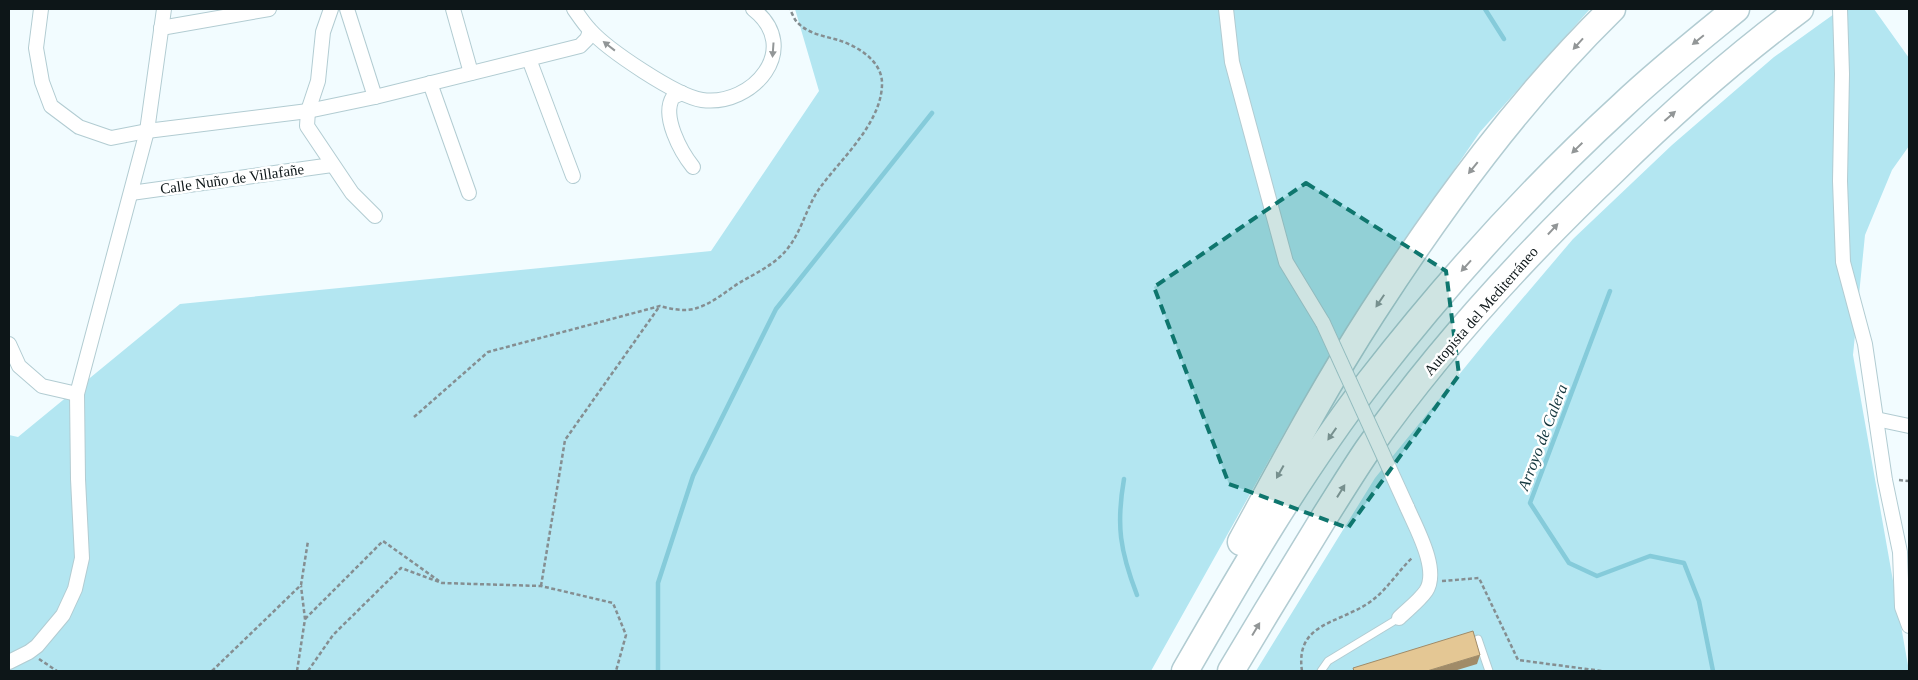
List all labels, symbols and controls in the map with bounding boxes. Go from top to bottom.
one-way arrow [1692,34,1705,45]
one-way arrow [1572,37,1584,49]
one-way arrow [603,41,616,52]
one-way arrow [769,43,777,59]
one-way arrow [1664,111,1677,122]
one-way arrow [1572,142,1584,154]
street label: Calle Nuño de Villafañe [159,161,305,197]
one-way arrow [1468,161,1479,174]
one-way arrow [1547,223,1559,235]
street label: Autopista del Mediterráneo [1421,244,1541,378]
one-way arrow [1460,260,1472,272]
one-way arrow [1375,295,1385,308]
water label: Arroyo de Calera [1514,382,1571,494]
one-way arrow [1327,428,1337,441]
one-way arrow [1276,465,1285,478]
one-way arrow [1337,484,1346,498]
one-way arrow [1252,623,1261,636]

